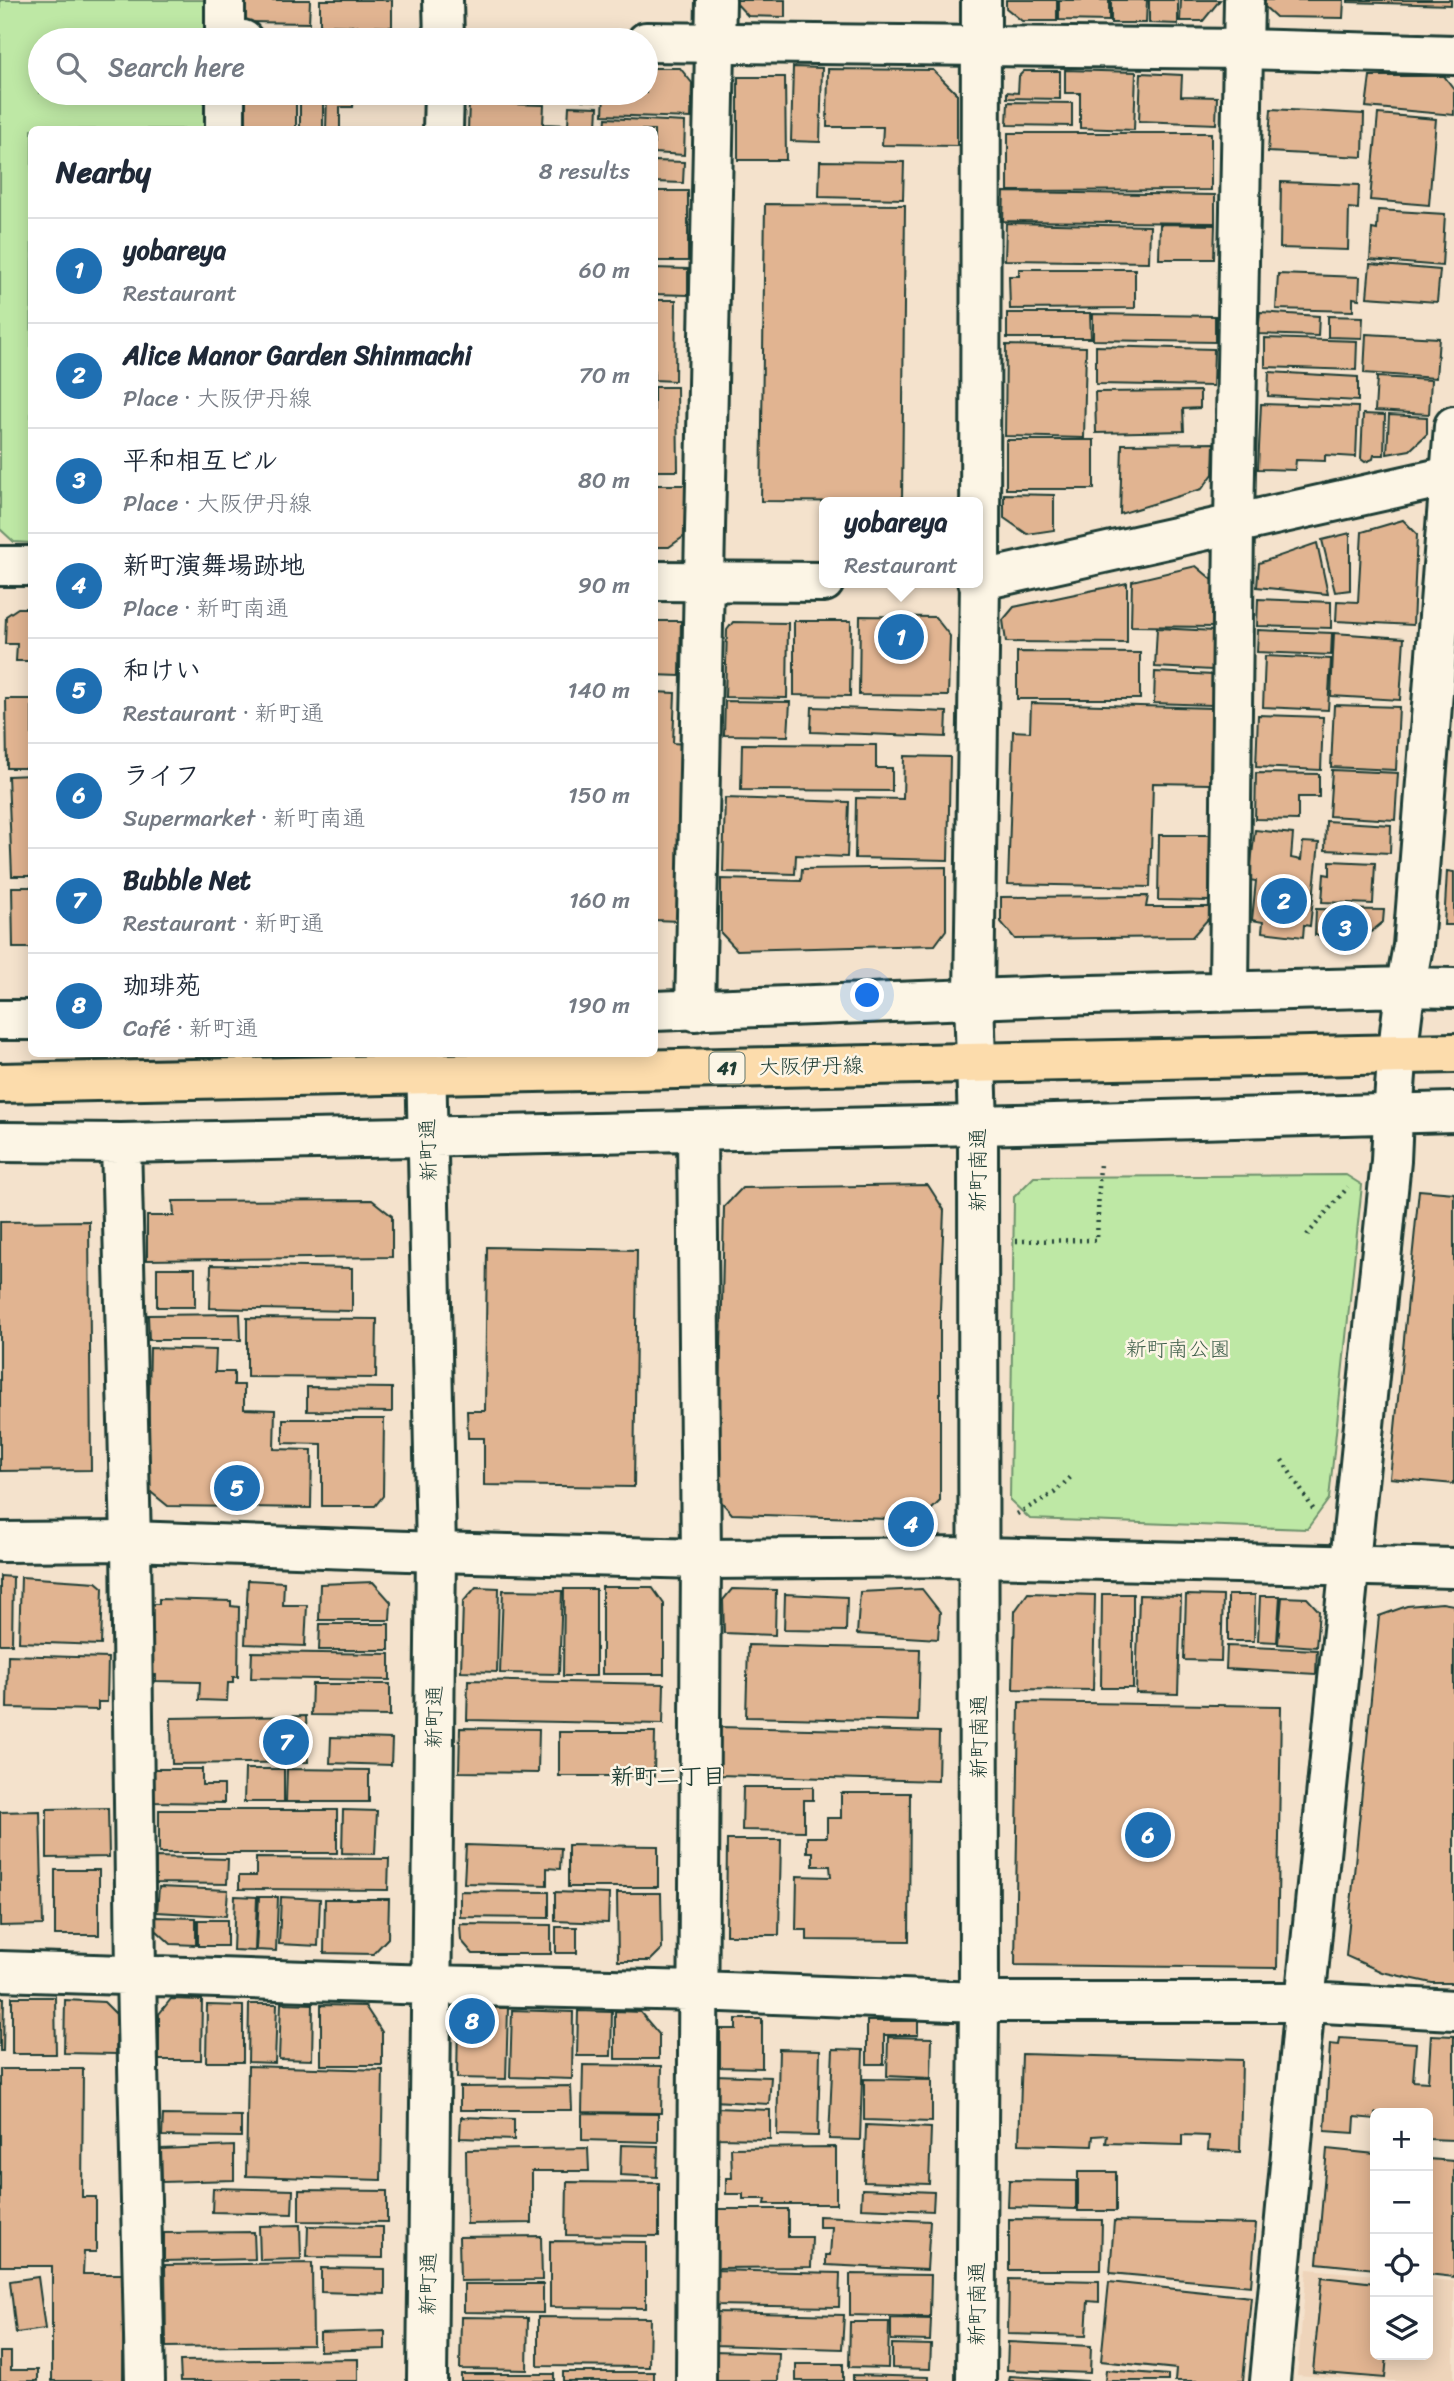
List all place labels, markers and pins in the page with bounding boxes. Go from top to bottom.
pin: 1 [878,611,924,663]
pin: 2 [1261,875,1307,927]
pin: 3 [1322,902,1368,954]
pin: 5 [214,1462,260,1514]
pin: 4 [888,1498,934,1550]
pin: 7 [263,1716,309,1768]
pin: 6 [1125,1809,1171,1861]
pin: 8 [449,1995,495,2047]

